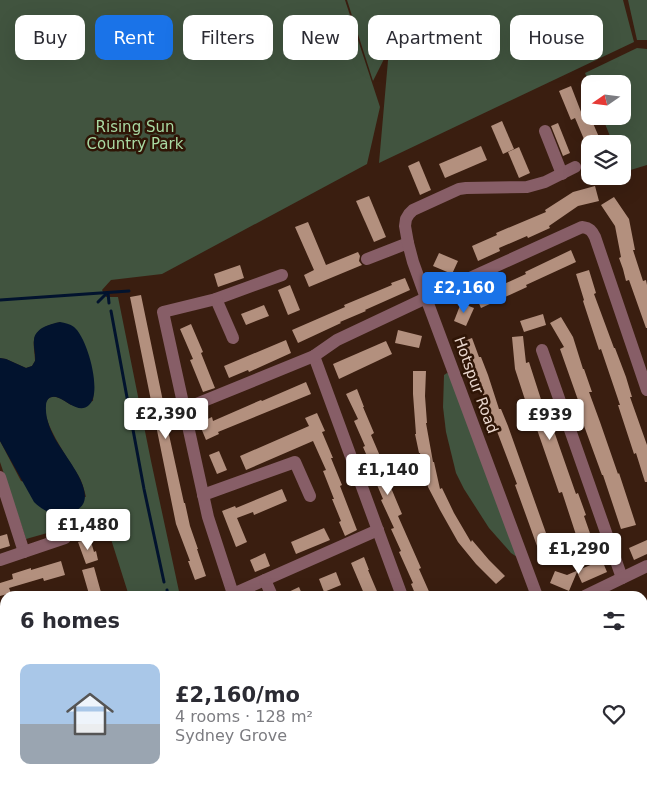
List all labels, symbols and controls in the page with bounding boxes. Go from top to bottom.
chip: Buy [15,15,85,60]
chip: Rent [95,15,173,60]
chip: Filters [183,15,273,60]
chip: New [283,15,358,60]
chip: Apartment [368,15,500,60]
chip: House [510,15,603,60]
north arrow [581,75,631,125]
map controls [581,75,631,185]
park label: Rising Sun Country Park [87,118,184,153]
button: layers [581,135,631,185]
pin: £2,160 [423,272,505,314]
text: £2,160 [433,278,495,297]
street label: Hotspur Road [450,334,502,436]
pin: £2,390 [125,398,207,440]
pin: £939 [520,398,580,441]
text: £2,390 [135,404,197,423]
text: £939 [528,405,572,424]
pin: £1,140 [347,454,429,496]
text: £1,140 [357,460,419,479]
pin: £1,480 [47,508,129,551]
text: £1,480 [57,515,119,534]
pin: £1,290 [538,532,620,575]
text: £1,290 [548,539,610,558]
icon: filters [600,607,628,635]
text: 6 homes [20,609,120,633]
text: £2,160/mo [175,683,300,707]
icon: home [60,684,120,744]
icon: heart [600,700,628,728]
text: 4 rooms · 128 m² [175,707,313,726]
text: Sydney Grove [175,726,287,745]

